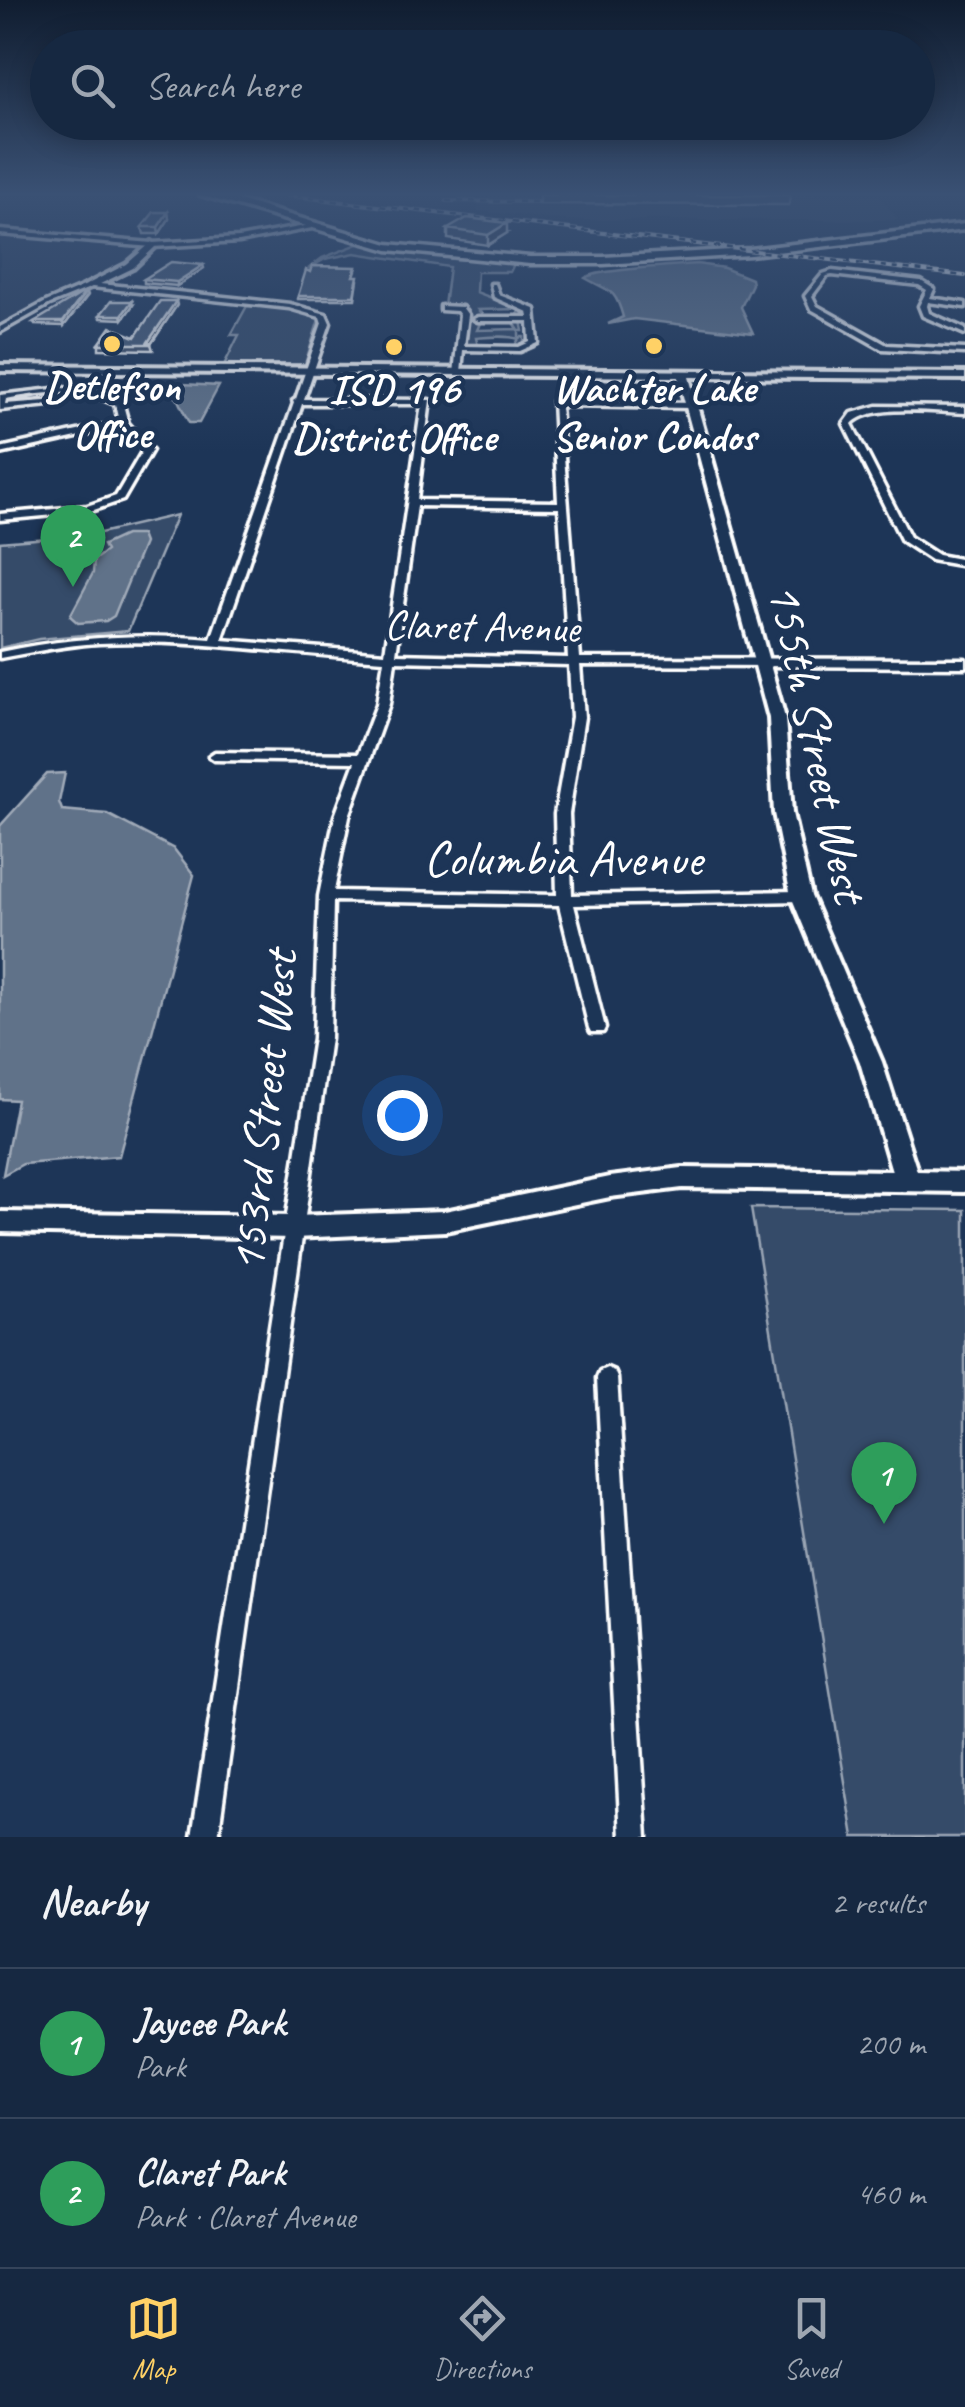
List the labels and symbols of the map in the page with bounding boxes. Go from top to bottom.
marker: Detlefson Office [101,333,123,355]
marker: Wachter Lake Senior Condos [643,335,665,357]
marker: ISD 196 District Office [383,336,405,358]
place label: Detlefson Office [44,360,181,461]
place label: Wachter Lake Senior Condos [552,362,760,463]
place label: ISD 196 District Office [292,363,500,464]
pin: 2 [40,504,106,587]
street label: 155th Street West [753,577,883,912]
street label: Claret Avenue [384,598,582,655]
street label: Columbia Avenue [424,827,706,890]
street label: 153rd Street West [215,943,312,1275]
your location [377,1090,428,1141]
pin: 1 [852,1442,916,1524]

